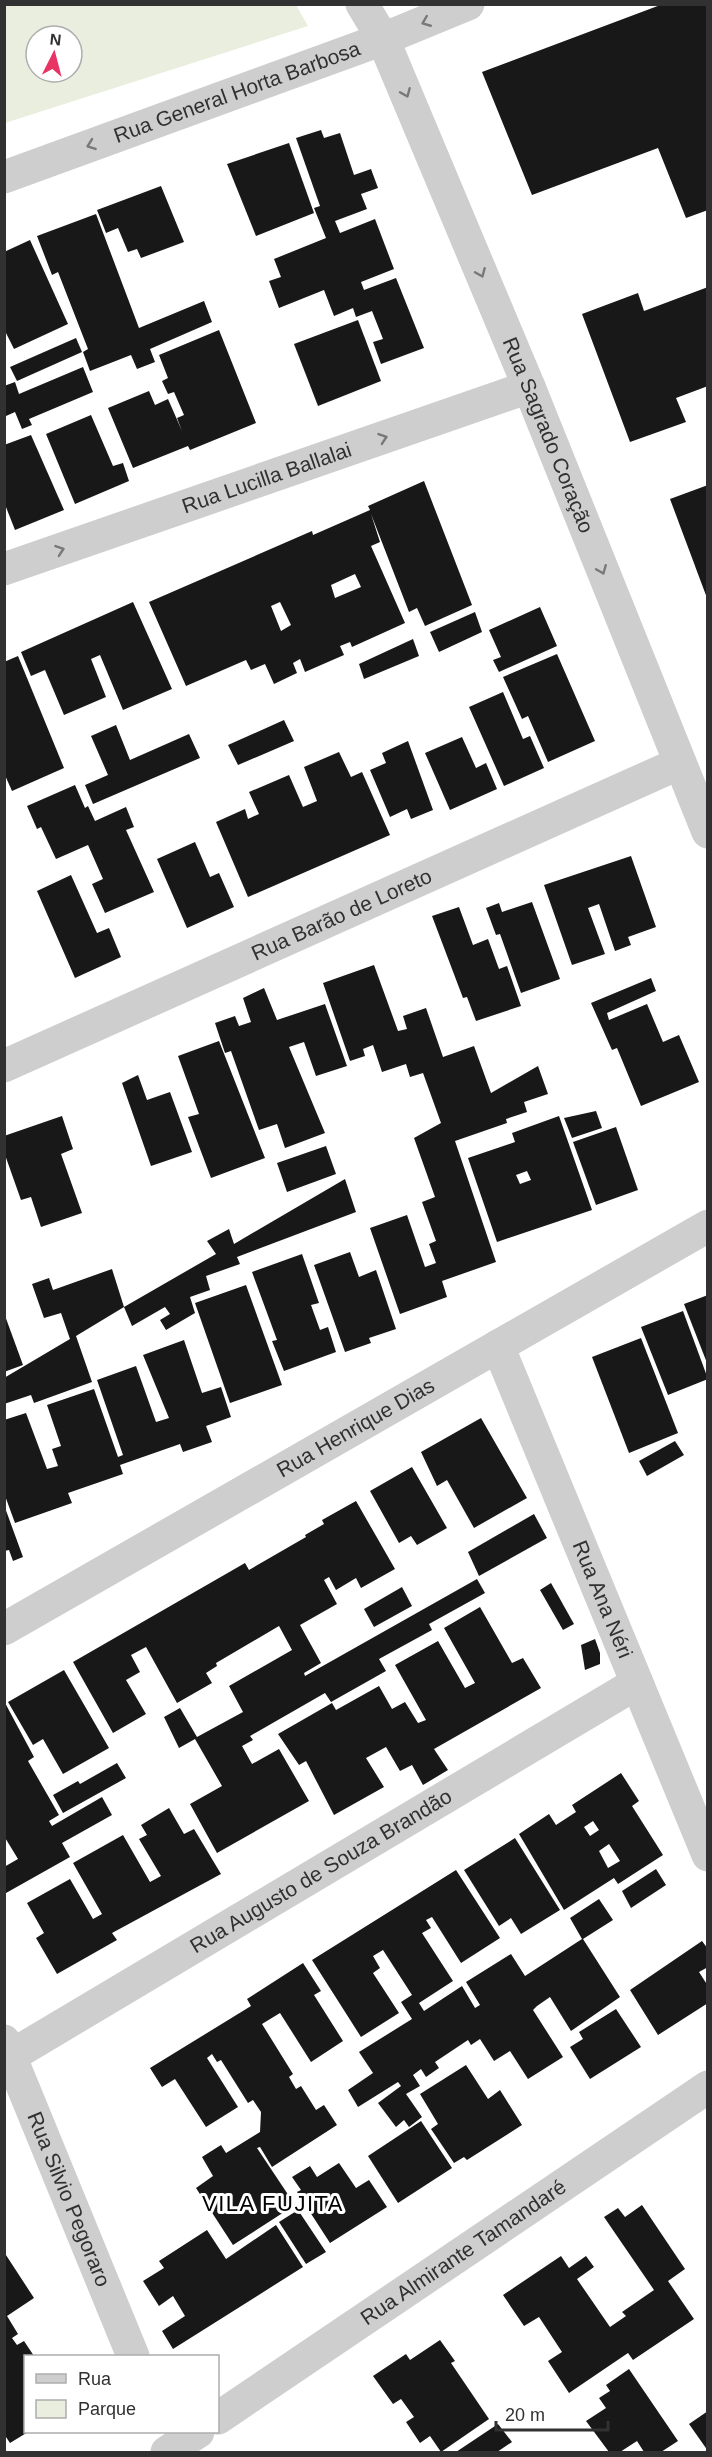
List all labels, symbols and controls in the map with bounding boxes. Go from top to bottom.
one-way arrow [421,15,432,27]
north arrow [24,24,84,84]
text: N [49,31,62,49]
street label: Rua General Horta Barbosa [111,36,363,147]
one-way arrow [399,87,411,98]
one-way arrow [86,138,97,151]
one-way arrow [474,267,486,278]
street label: Rua Sagrado Coração [498,334,598,536]
one-way arrow [377,432,388,445]
street label: Rua Lucilla Ballalai [179,438,354,517]
one-way arrow [54,544,65,557]
one-way arrow [595,564,607,575]
street label: Rua Barão de Loreto [248,864,435,965]
street label: Rua Henrique Dias [272,1373,438,1481]
street label: Rua Ana Néri [568,1537,637,1661]
street label: Rua Augusto de Souza Brandão [186,1784,456,1957]
street label: Rua Silvio Pegoraro [23,2108,115,2290]
street label: Rua Almirante Tamandaré [356,2174,570,2329]
district label: VILA FUJITA [202,2191,344,2216]
legend [24,2355,219,2433]
text: Rua [78,2369,112,2389]
scale bar [496,2394,608,2432]
text: Parque [78,2399,136,2419]
text: 20 m [505,2405,545,2425]

